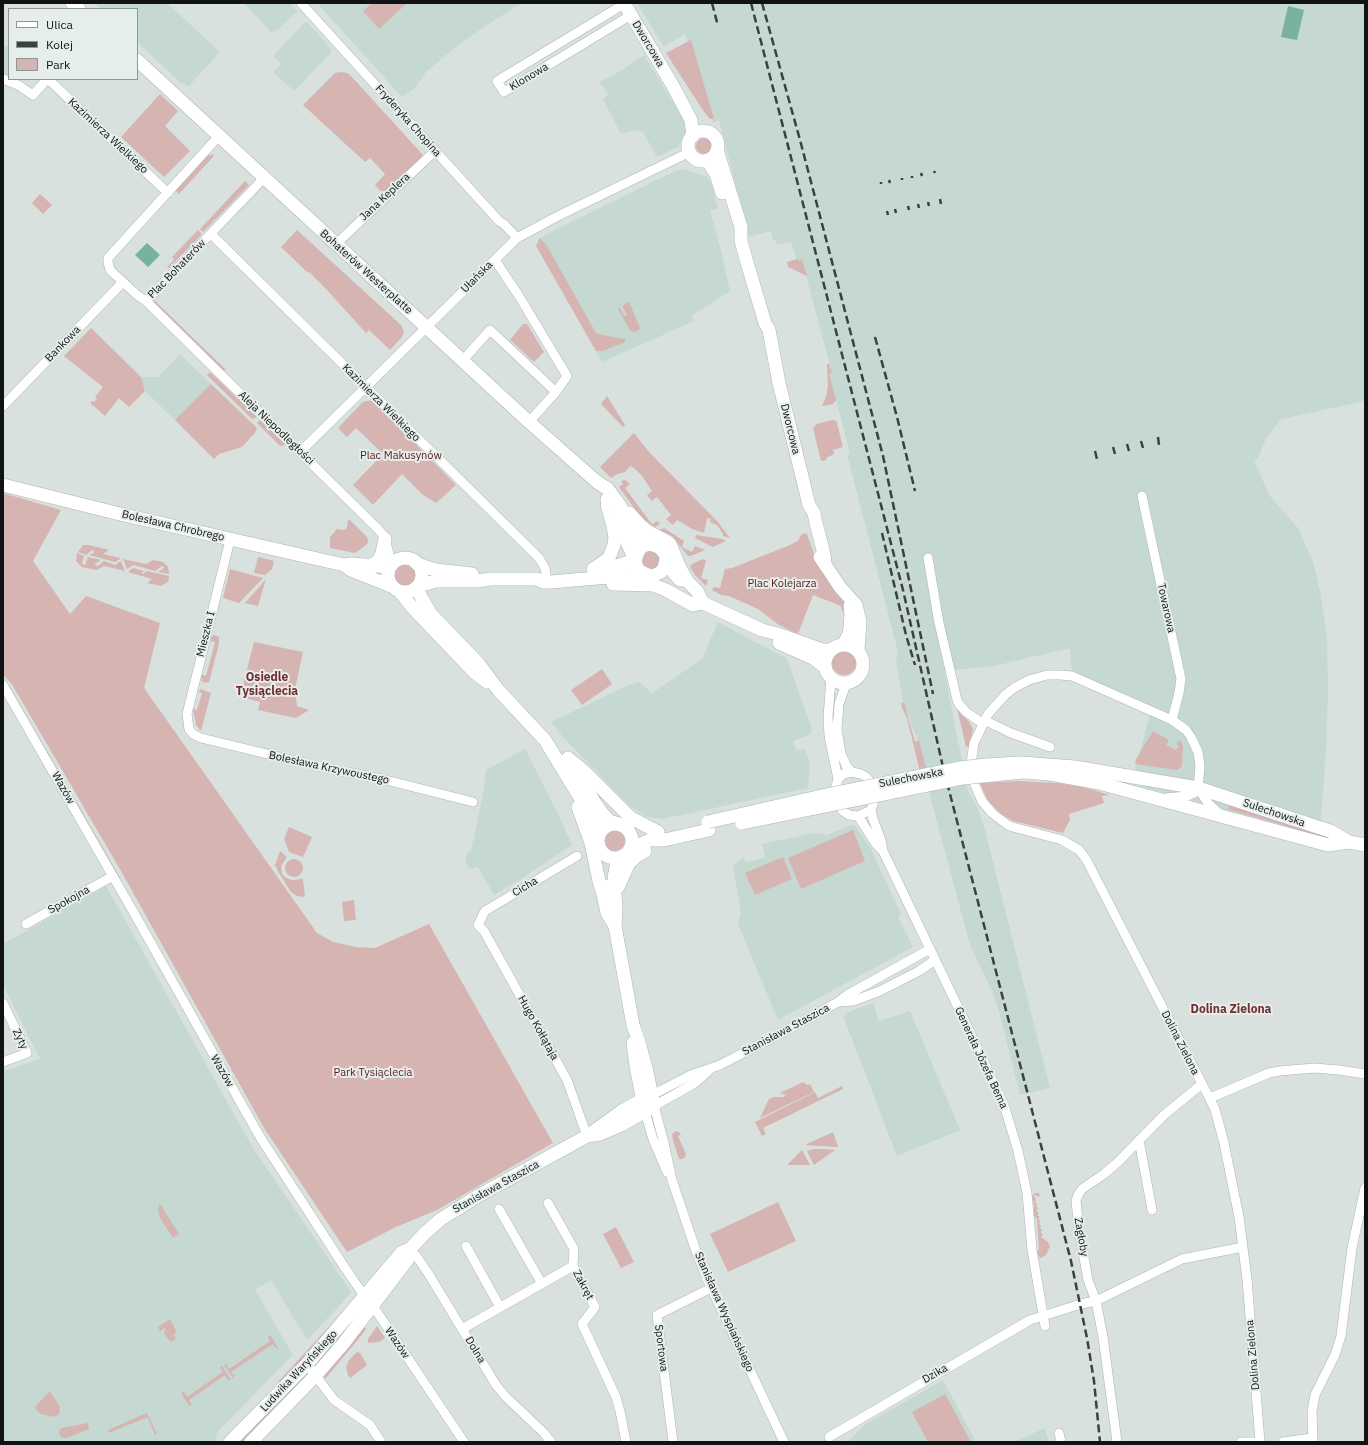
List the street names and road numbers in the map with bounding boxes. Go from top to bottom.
street label: Dworcowa [629,18,667,70]
street label: Klonowa [507,60,551,94]
street label: Fryderyka Chopina [372,82,444,160]
street label: Kazimierza Wielkiego [65,96,151,176]
street label: Jana Keplera [357,170,413,224]
street label: Bohaterów Westerplatte [317,227,415,317]
street label: Plac Bohaterów [145,237,209,301]
street label: Ułańska [458,258,496,296]
street label: Bankowa [43,323,83,365]
street label: Kazimierza Wielkiego [339,361,423,445]
street label: Aleja Niepodległości [235,388,317,468]
street label: Dworcowa [777,402,803,456]
street label: Bolesława Chrobrego [120,508,226,544]
street label: Towarowa [1154,582,1178,634]
street label: Mieszka I [194,610,218,658]
street label: Bolesława Krzywoustego [268,749,390,787]
street label: Sulechowska [878,765,944,791]
street label: Wazów [49,769,77,807]
street label: Sulechowska [1241,796,1307,830]
street label: Cicha [510,874,540,900]
street label: Spokojna [46,883,92,917]
street label: Hugo Kołłątaja [515,993,561,1063]
street label: Stanisława Staszica [740,1001,832,1059]
street label: Generała Józefa Bema [952,1005,1010,1111]
street label: Dolina Zielona [1158,1009,1202,1077]
street label: Zyty [9,1027,31,1051]
street label: Wazów [208,1052,236,1090]
street label: Stanisława Staszica [450,1158,542,1216]
street label: Zagłoby [1071,1217,1091,1257]
street label: Stanisława Wyspiańskiego [692,1250,756,1374]
street label: Zakręt [570,1268,596,1302]
street label: Dolina Zielona [1243,1319,1263,1391]
street label: Sportowa [652,1324,670,1372]
street label: Wazów [382,1325,412,1361]
street label: Ludwika Waryńskiego [258,1327,340,1415]
street label: Dolna [462,1334,488,1366]
street label: Dzika [920,1362,950,1386]

